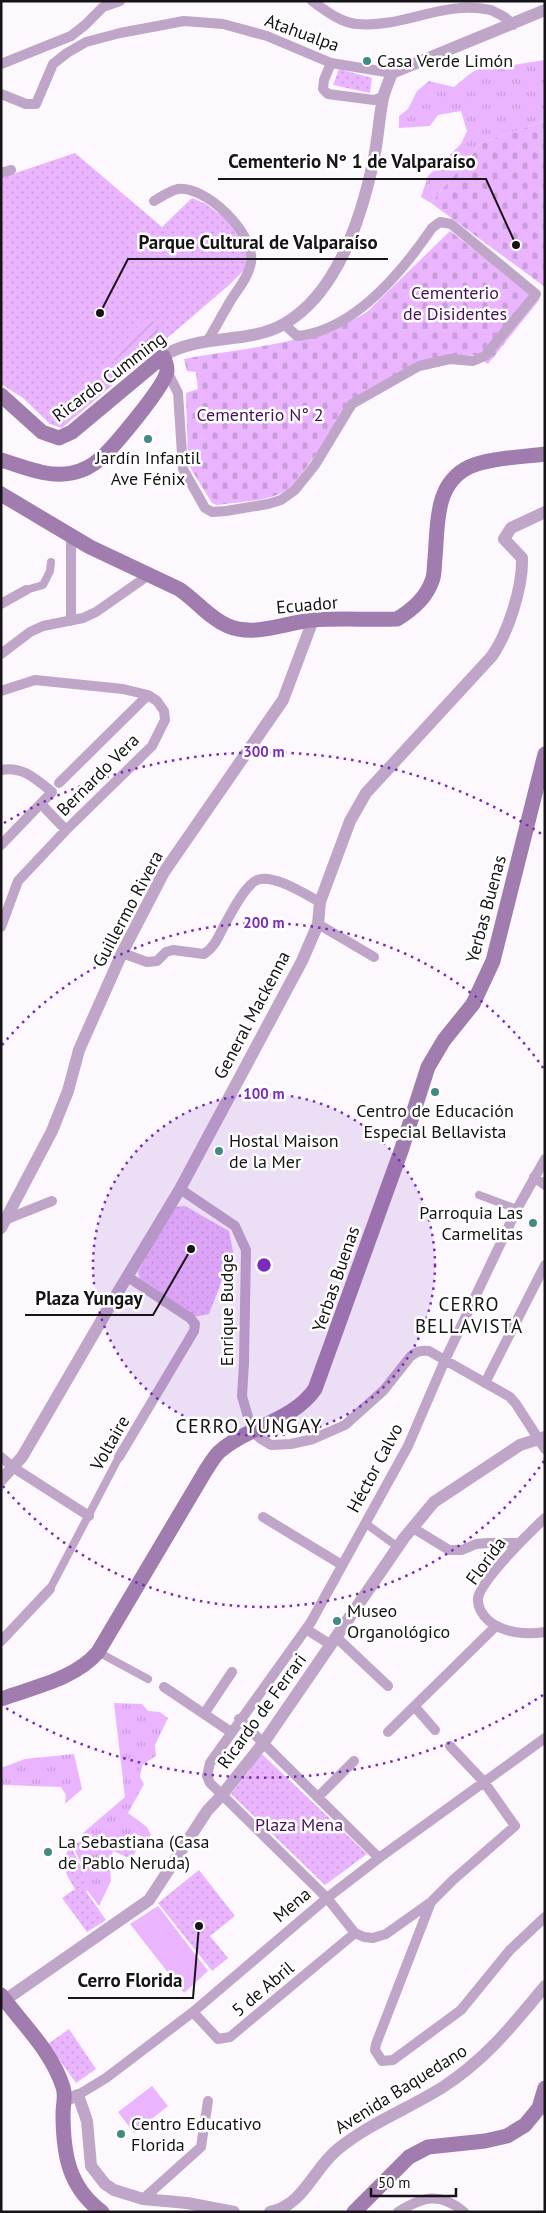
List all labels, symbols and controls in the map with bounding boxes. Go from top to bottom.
street label: Atahualpa [262,8,343,57]
place label: Casa Verde Limón [377,49,513,72]
marker: Casa Verde Limón [361,55,373,67]
callout: Cementerio N° 1 de Valparaíso [218,145,486,179]
text: Cementerio N° 1 de Valparaíso [228,149,476,173]
callout: Parque Cultural de Valparaíso [128,225,388,259]
text: Parque Cultural de Valparaíso [138,230,378,254]
park label: Cementerio de Disidentes [403,281,507,325]
street label: Ricardo Cumming [47,326,170,427]
park label: Cementerio N° 2 [196,403,324,426]
marker: Jardín Infantil Ave Fénix [142,433,154,445]
place label: Jardín Infantil Ave Fénix [94,446,201,490]
street label: Ecuador [275,590,339,619]
street label: Bernardo Vera [51,728,144,821]
text: 300 m [243,742,285,761]
street label: Guillermo Rivera [87,847,168,971]
street label: Yerbas Buenas [460,853,511,965]
text: 200 m [243,913,285,932]
street label: General Mackenna [208,947,295,1083]
text: 100 m [243,1084,285,1103]
marker: Centro de Educación Especial Bellavista [429,1086,441,1098]
place label: Centro de Educación Especial Bellavista [356,1099,514,1143]
place label: Hostal Maison de la Mer [229,1129,338,1173]
marker: Hostal Maison de la Mer [213,1145,225,1157]
place label: Parroquia Las Carmelitas [419,1201,523,1245]
marker: Parroquia Las Carmelitas [527,1217,539,1229]
street label: Yerbas Buenas [307,1223,364,1335]
street label: Enrique Budge [215,1254,238,1366]
centre of rings [255,1256,273,1274]
callout: Plaza Yungay [25,1281,153,1315]
text: Plaza Yungay [35,1286,144,1310]
district label: CERRO BELLAVISTA [415,1292,523,1338]
street label: Voltaire [84,1411,134,1475]
district label: CERRO YUNGAY [176,1413,322,1439]
street label: Héctor Calvo [341,1419,408,1516]
street label: Florida [460,1532,511,1589]
place label: Museo Organológico [347,1599,450,1643]
marker: Museo Organológico [331,1615,343,1627]
street label: Ricardo de Ferrari [212,1649,311,1773]
park label: Plaza Mena [255,1813,343,1836]
place label: La Sebastiana (Casa de Pablo Neruda) [58,1830,210,1874]
marker: La Sebastiana (Casa de Pablo Neruda) [42,1846,54,1858]
street label: Mena [268,1882,315,1927]
street label: 5 de Abril [227,1956,299,2021]
callout: Cerro Florida [68,1964,193,1998]
text: Cerro Florida [78,1968,182,1992]
street label: Avenida Baquedano [330,2039,471,2139]
place label: Centro Educativo Florida [131,2112,261,2156]
marker: Centro Educativo Florida [115,2128,127,2140]
scale bar [371,2166,456,2198]
text: 50 m [378,2173,411,2192]

